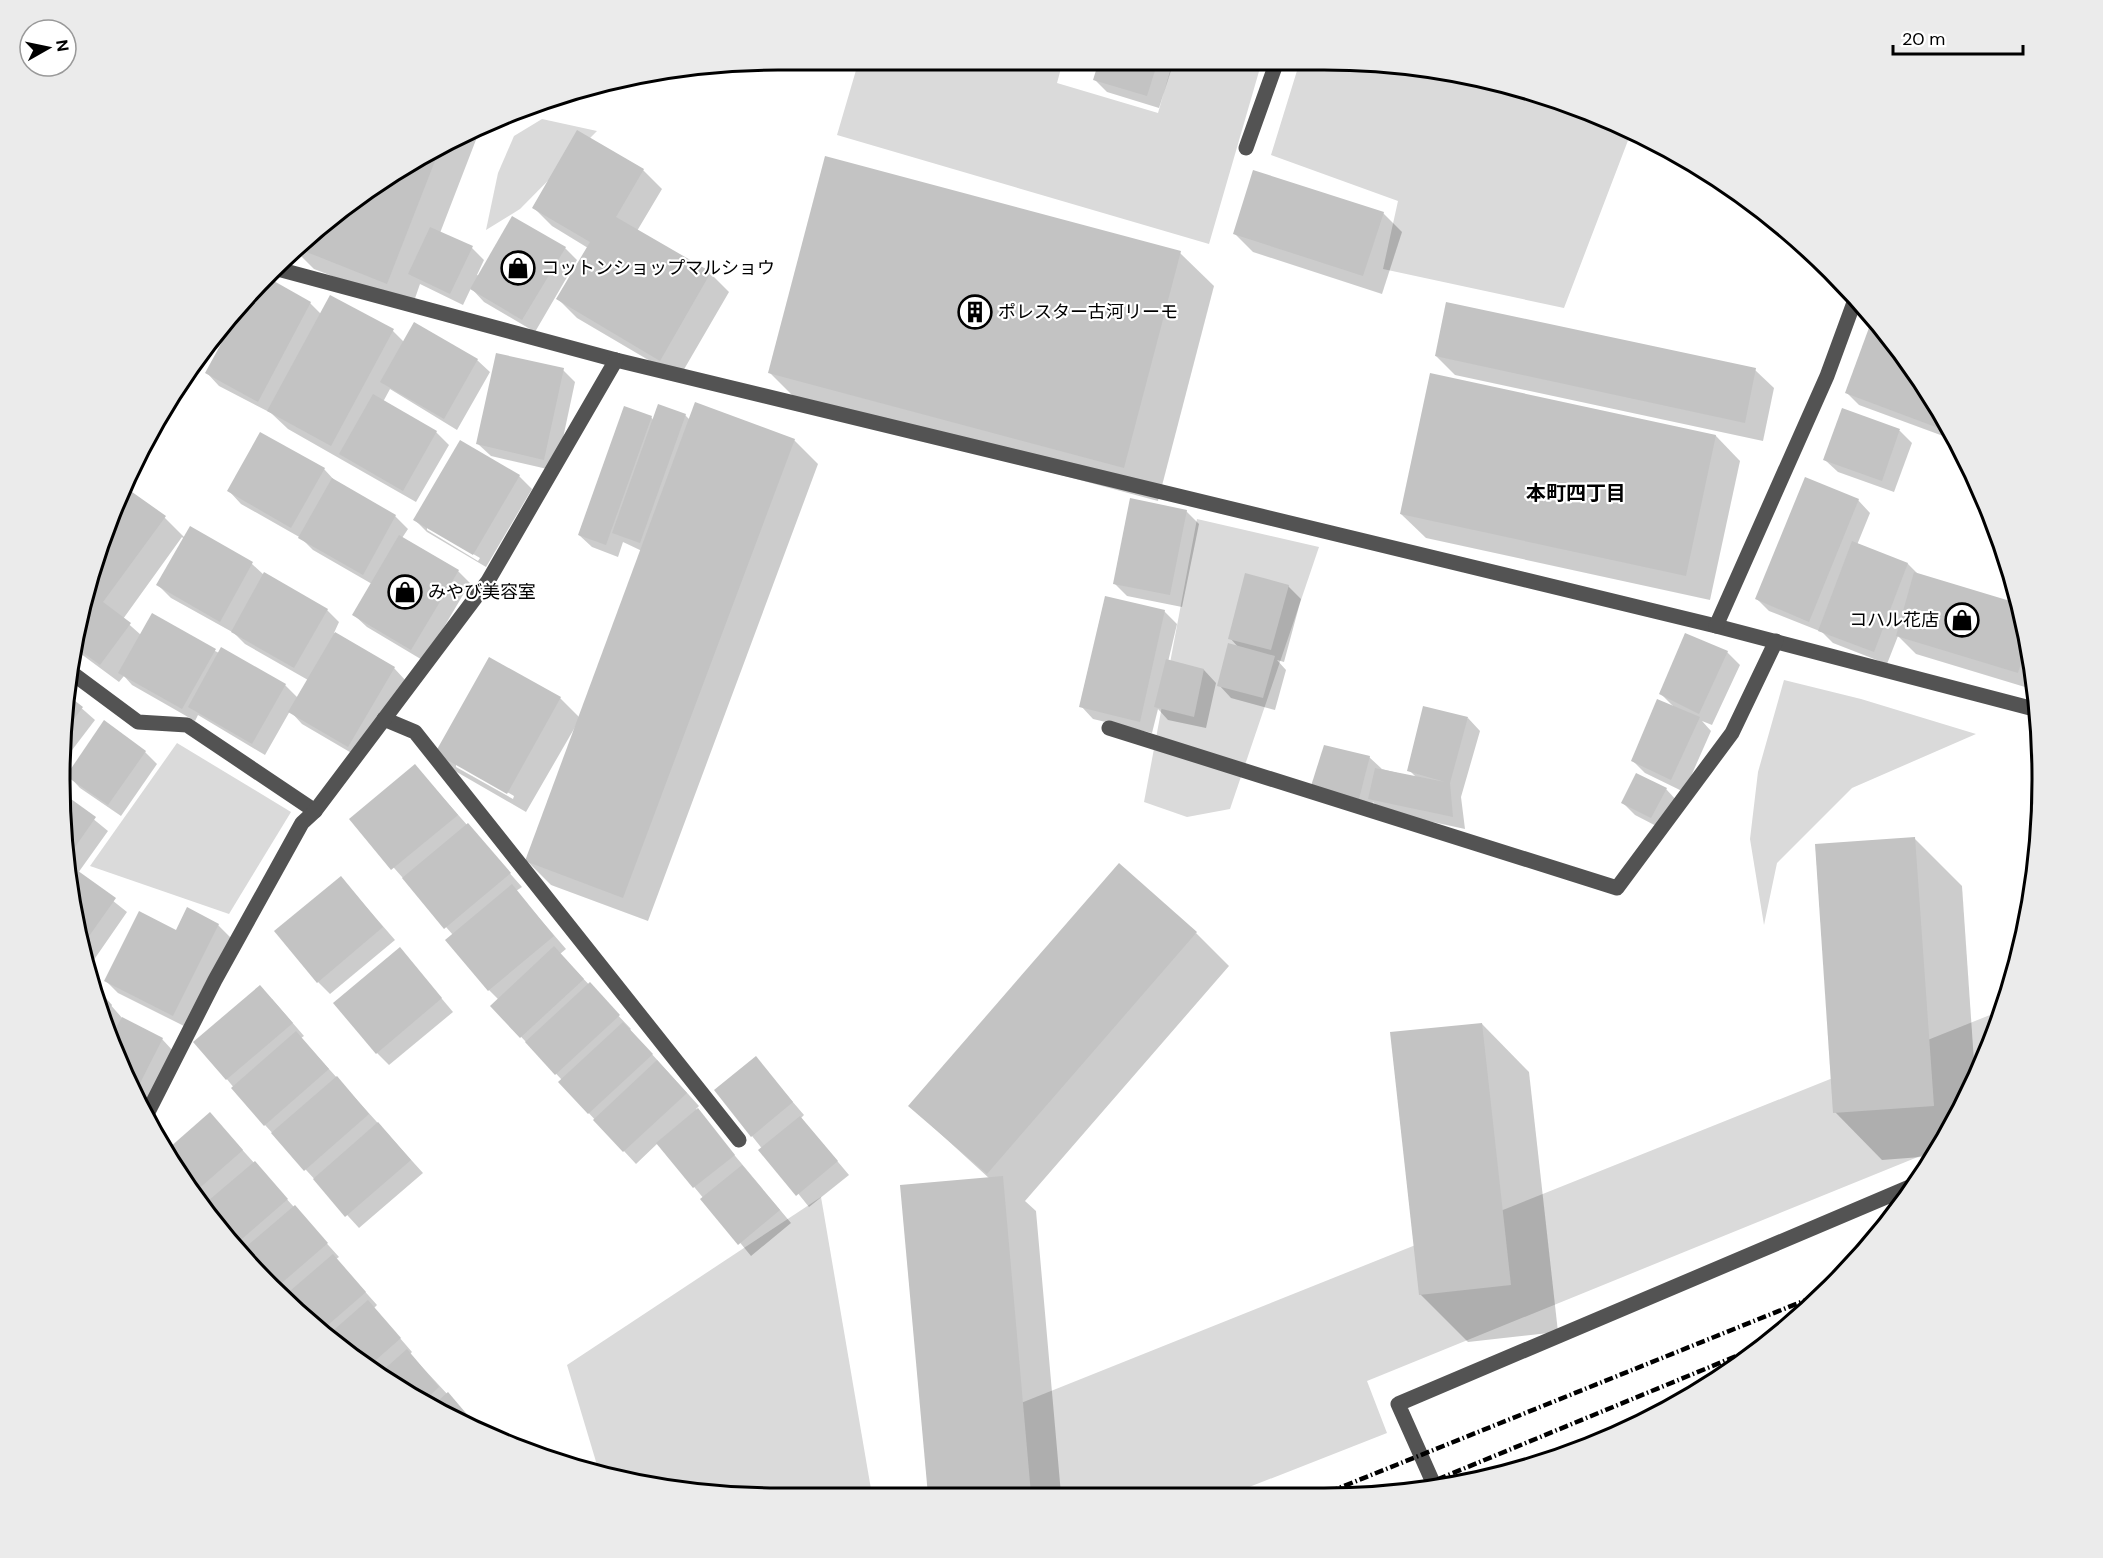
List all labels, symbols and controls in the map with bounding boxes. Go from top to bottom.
north arrow [18,18,78,78]
scale bar [1893,18,2024,56]
text: 20 m [1902,27,1945,51]
text: N [51,38,74,53]
shop icon: コットンショップマルショウ [500,250,536,286]
place label: コットンショップマルショウ [541,256,775,280]
building icon: ポレスター古河リーモ [957,294,993,330]
place label: ポレスター古河リーモ [998,300,1178,324]
district label: 本町四丁目 [1526,480,1626,506]
shop icon: みやび美容室 [387,574,423,610]
place label: みやび美容室 [428,580,536,604]
shop icon: コハル花店 [1944,602,1980,638]
place label: コハル花店 [1849,608,1939,632]

